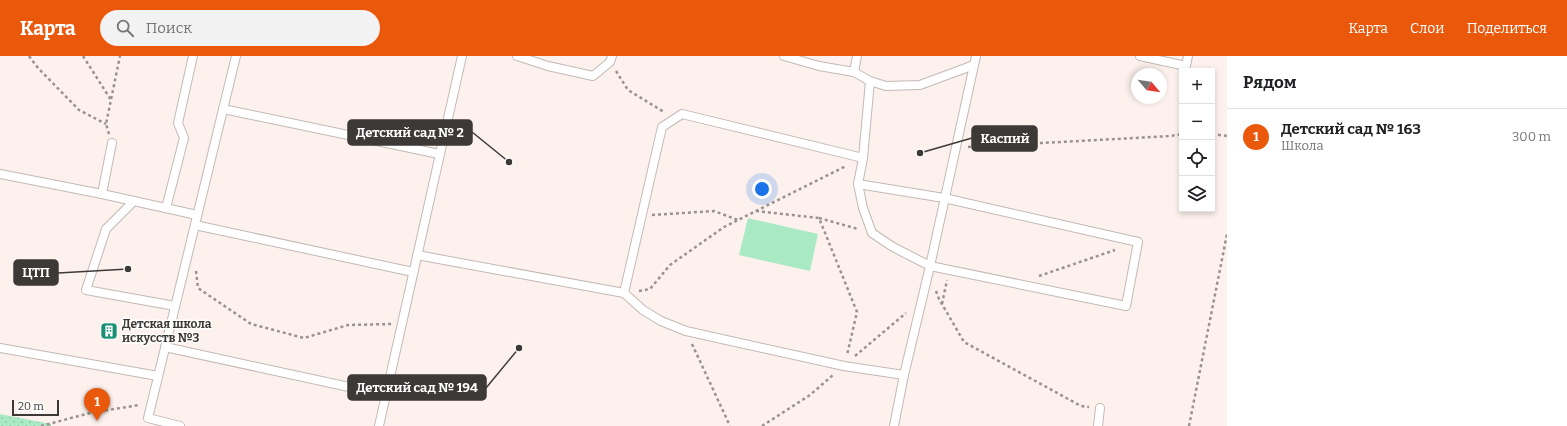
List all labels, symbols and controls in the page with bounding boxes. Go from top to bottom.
search box [100,10,380,46]
text: Карта [20,17,76,40]
icon: search [114,17,136,39]
text: Поиск [146,19,192,37]
text: Карта [1348,20,1388,37]
text: Слои [1410,20,1445,37]
text: Поделиться [1467,20,1547,37]
north arrow [1131,68,1167,104]
map controls [1179,68,1215,212]
button: + [1179,68,1215,104]
text: Рядом [1243,72,1296,93]
button: − [1179,104,1215,140]
callout: Детский сад № 2 [348,120,472,145]
text: Детский сад № 163 [1281,120,1421,138]
text: Детский сад № 2 [356,125,464,140]
callout: Каспий [972,126,1037,151]
text: 1 [1253,129,1259,144]
text: 300 m [1512,129,1551,144]
text: Каспий [980,131,1030,146]
text: Школа [1281,138,1324,153]
button: locate [1179,140,1215,176]
button: layers [1179,176,1215,212]
your location [752,179,772,199]
callout: ЦТП [14,260,58,285]
text: ЦТП [22,265,50,280]
place label: Детская школа искусств №3 [122,317,212,345]
building icon: Детская школа искусств №3 [99,321,119,341]
callout: Детский сад № 194 [348,375,486,400]
text: Детский сад № 194 [356,380,478,395]
pin: 1 [84,388,110,421]
scale bar [12,398,59,417]
text: 20 m [18,400,44,413]

